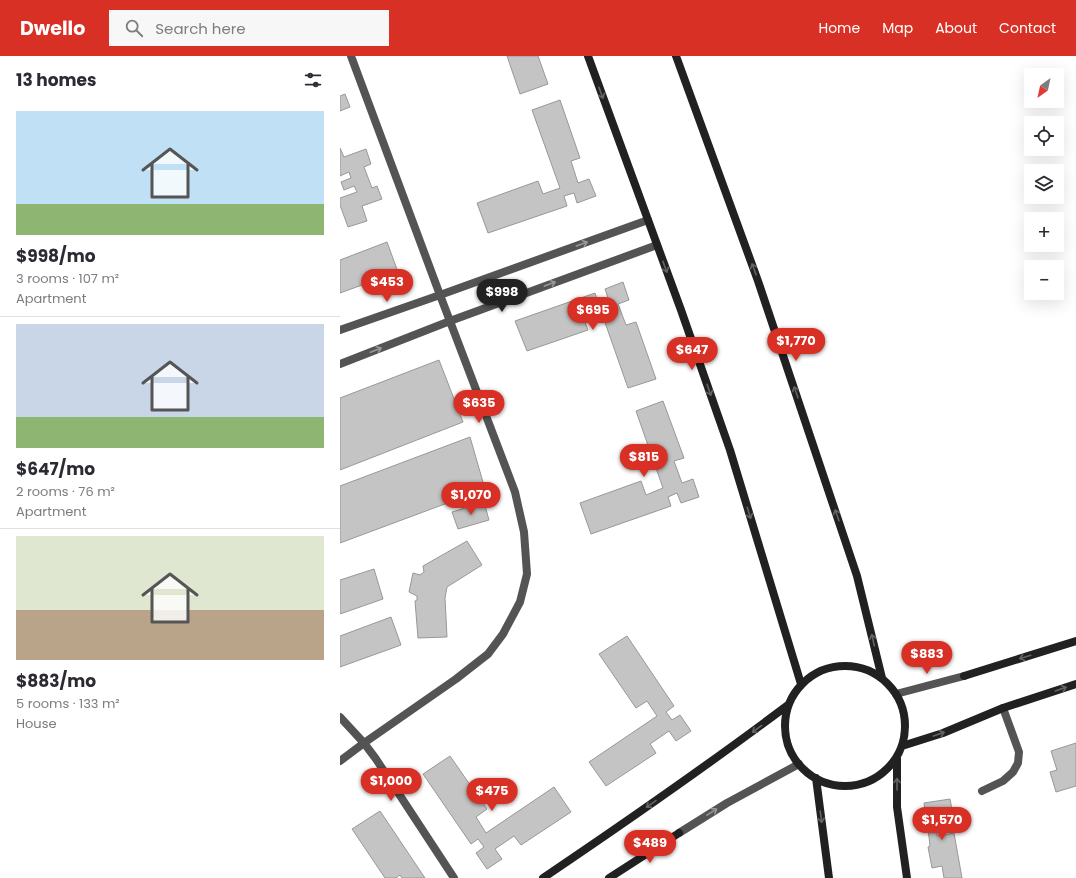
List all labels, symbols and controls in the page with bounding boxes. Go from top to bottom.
search box [109,10,389,46]
text: Dwello [20,15,85,42]
icon: search [123,17,145,39]
text: Search here [155,18,246,39]
text: Home [818,18,860,38]
text: Map [882,18,913,38]
text: About [935,18,977,38]
text: Contact [999,18,1056,38]
text: 13 homes [16,68,97,92]
north arrow [1024,68,1064,108]
map controls [1024,68,1064,300]
icon: filters [302,69,324,91]
one-way arrow [598,86,606,98]
button: locate [1024,116,1064,156]
icon: home [134,137,206,209]
button: layers [1024,164,1064,204]
button: + [1024,212,1064,252]
one-way arrow [575,240,588,247]
text: $998/mo [16,244,96,268]
button: − [1024,260,1064,300]
one-way arrow [662,261,669,274]
one-way arrow [749,263,757,275]
text: 3 rooms · 107 m² [16,269,119,288]
pin: $453 [363,269,411,303]
text: $453 [370,272,404,291]
pin: $998 [478,279,526,313]
one-way arrow [544,279,556,287]
text: $998 [486,282,518,301]
text: Apartment [16,289,86,308]
pin: $695 [569,297,617,331]
text: $695 [576,300,610,319]
pin: $1,770 [763,328,829,362]
text: $1,770 [776,331,816,350]
pin: $647 [668,337,716,371]
text: $647 [676,340,708,359]
one-way arrow [370,345,382,353]
icon: home [134,350,206,422]
one-way arrow [705,383,713,395]
one-way arrow [791,386,799,398]
pin: $635 [455,390,503,424]
text: $635 [462,393,496,412]
pin: $815 [620,444,668,478]
text: $815 [629,447,659,466]
text: $647/mo [16,457,95,481]
text: 2 rooms · 76 m² [16,482,115,501]
pin: $1,070 [438,482,504,516]
text: $1,070 [450,485,492,504]
text: Apartment [16,502,86,521]
one-way arrow [746,507,753,520]
one-way arrow [833,509,840,522]
icon: home [134,562,206,634]
one-way arrow [868,634,876,647]
pin: $883 [903,641,951,675]
text: $883 [910,644,944,663]
one-way arrow [1019,654,1032,661]
text: $883/mo [16,669,96,693]
one-way arrow [1055,684,1067,692]
text: 5 rooms · 133 m² [16,694,120,713]
text: House [16,714,56,733]
one-way arrow [752,724,763,733]
one-way arrow [933,730,946,737]
pin: $1,000 [358,768,424,802]
text: $1,000 [370,771,412,790]
pin: $475 [468,778,516,812]
one-way arrow [893,778,901,791]
text: $475 [476,781,508,800]
one-way arrow [646,800,657,808]
pin: $1,570 [909,807,975,841]
one-way arrow [706,808,717,816]
one-way arrow [817,810,825,823]
text: $1,570 [921,810,963,829]
pin: $489 [626,830,674,864]
text: $489 [633,833,667,852]

